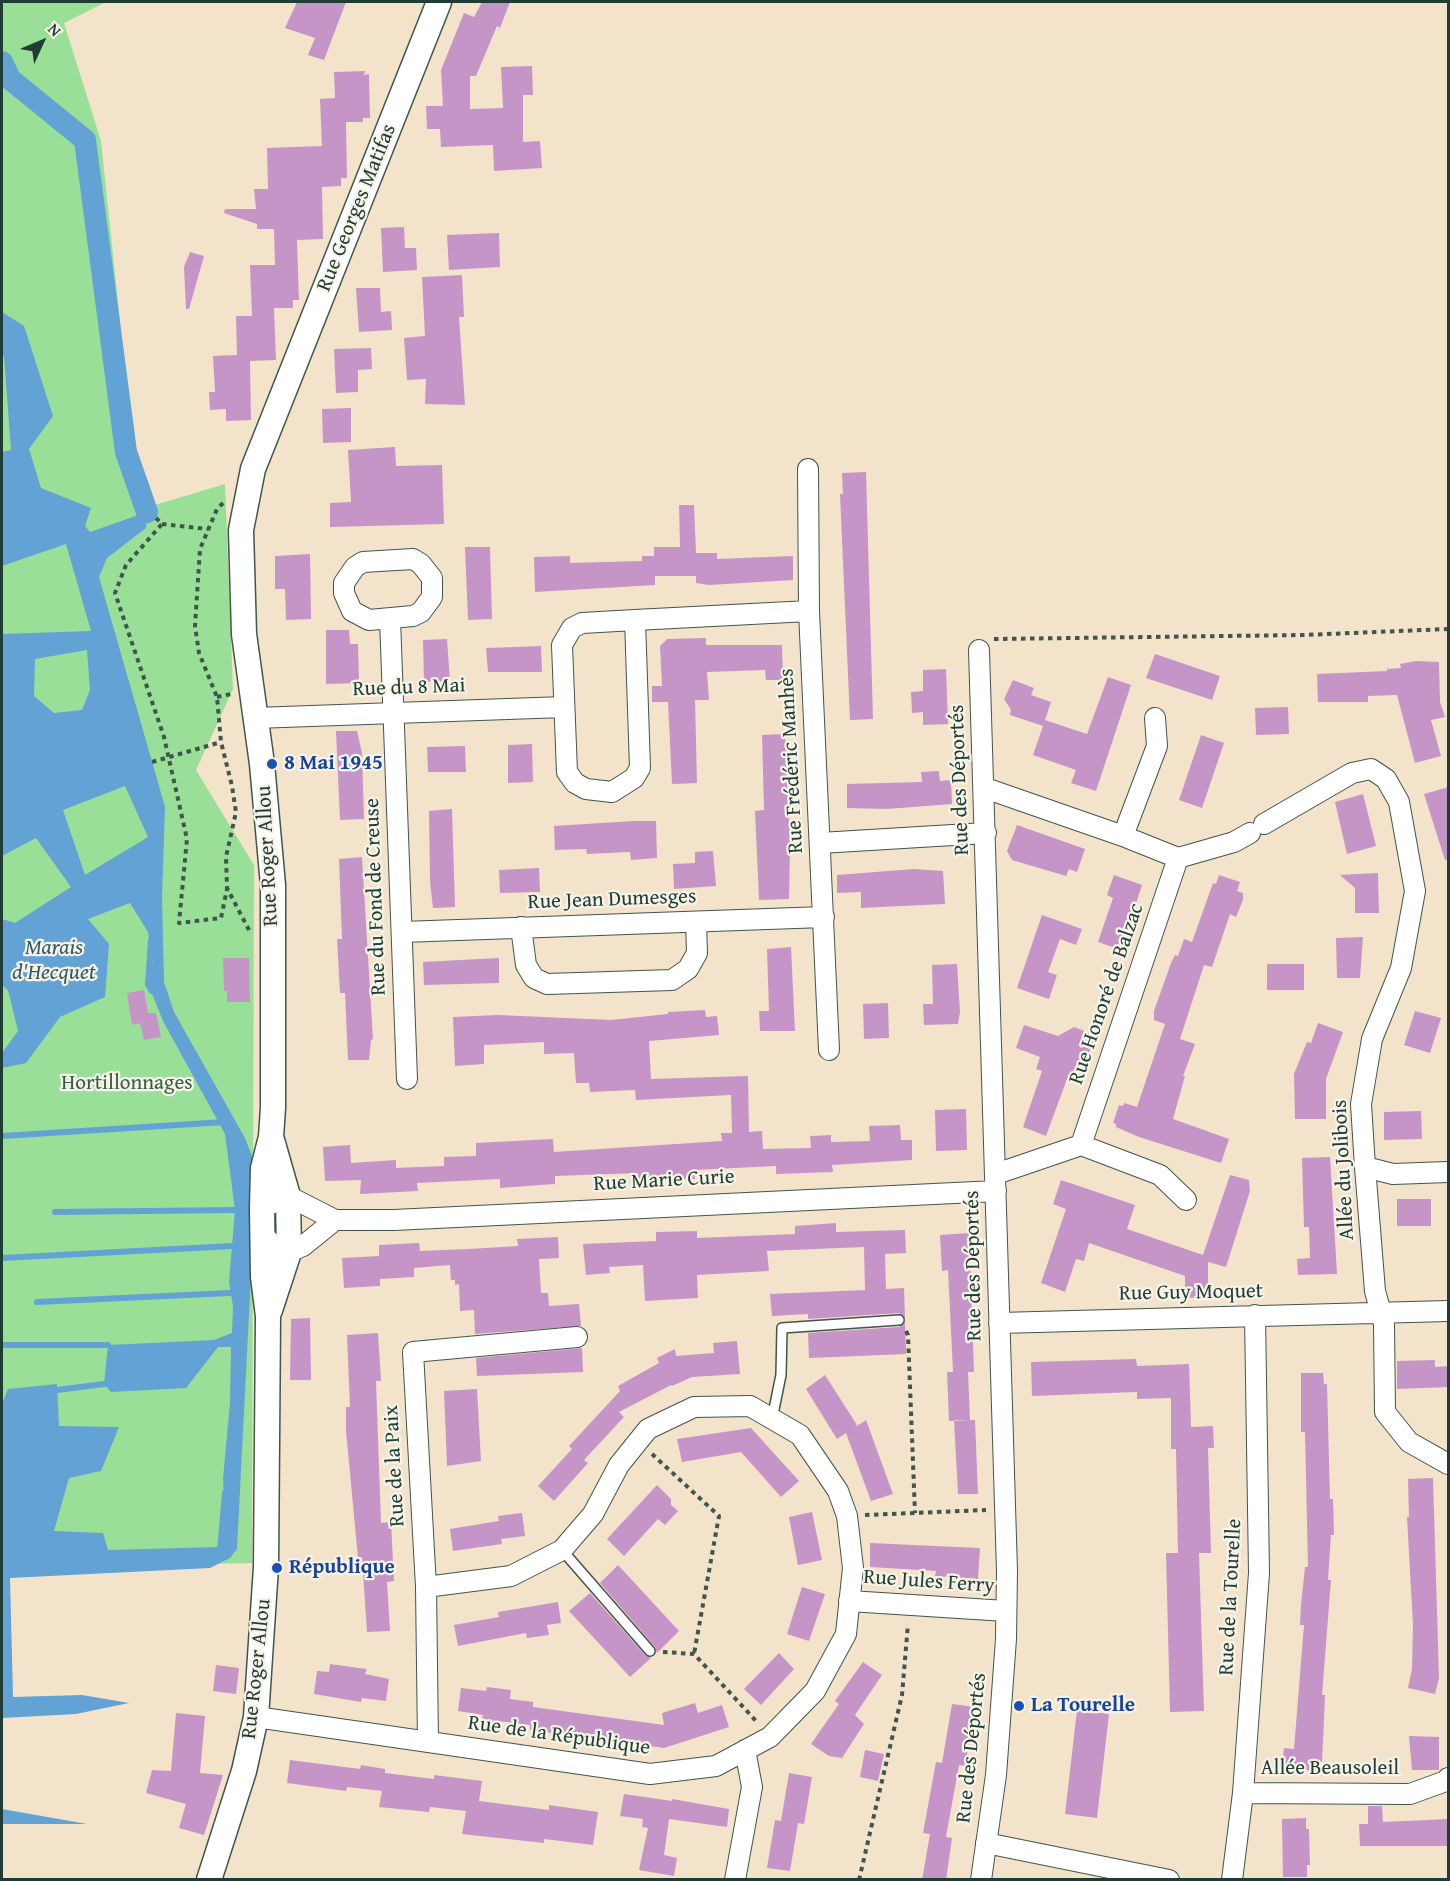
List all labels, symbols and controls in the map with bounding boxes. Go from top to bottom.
north arrow [12,12,72,72]
text: N [43,17,67,42]
street label: Rue Georges Matifas [312,121,402,295]
street label: Rue Frédéric Manhès [775,668,809,854]
street label: Rue du 8 Mai [352,673,466,703]
street label: Rue des Déportés [945,704,975,856]
place label: 8 Mai 1945 [284,751,383,777]
marker: 8 Mai 1945 [265,757,279,771]
street label: Rue Roger Allou [252,785,284,927]
street label: Rue du Fond de Creuse [360,798,392,996]
street label: Rue Jean Dumesges [527,884,697,916]
street label: Rue Honoré de Balzac [1064,900,1150,1088]
water label: Marais d'Hecquet [12,935,96,986]
park label: Hortillonnages [61,1071,193,1097]
street label: Allée du Jolibois [1328,1099,1360,1241]
street label: Rue Marie Curie [593,1165,735,1197]
street label: Rue des Déportés [960,1190,988,1342]
street label: Rue Guy Moquet [1119,1279,1263,1307]
street label: Rue de la Paix [379,1404,411,1528]
street label: Rue de la Tourelle [1214,1518,1248,1676]
place label: République [289,1555,395,1581]
marker: République [270,1561,284,1575]
street label: Rue Jules Ferry [862,1565,996,1599]
street label: Rue Roger Allou [237,1598,277,1740]
street label: Rue des Déportés [952,1672,992,1824]
place label: La Tourelle [1031,1693,1135,1719]
marker: La Tourelle [1012,1699,1026,1713]
street label: Rue de la République [466,1711,652,1761]
street label: Allée Beausoleil [1261,1756,1399,1782]

